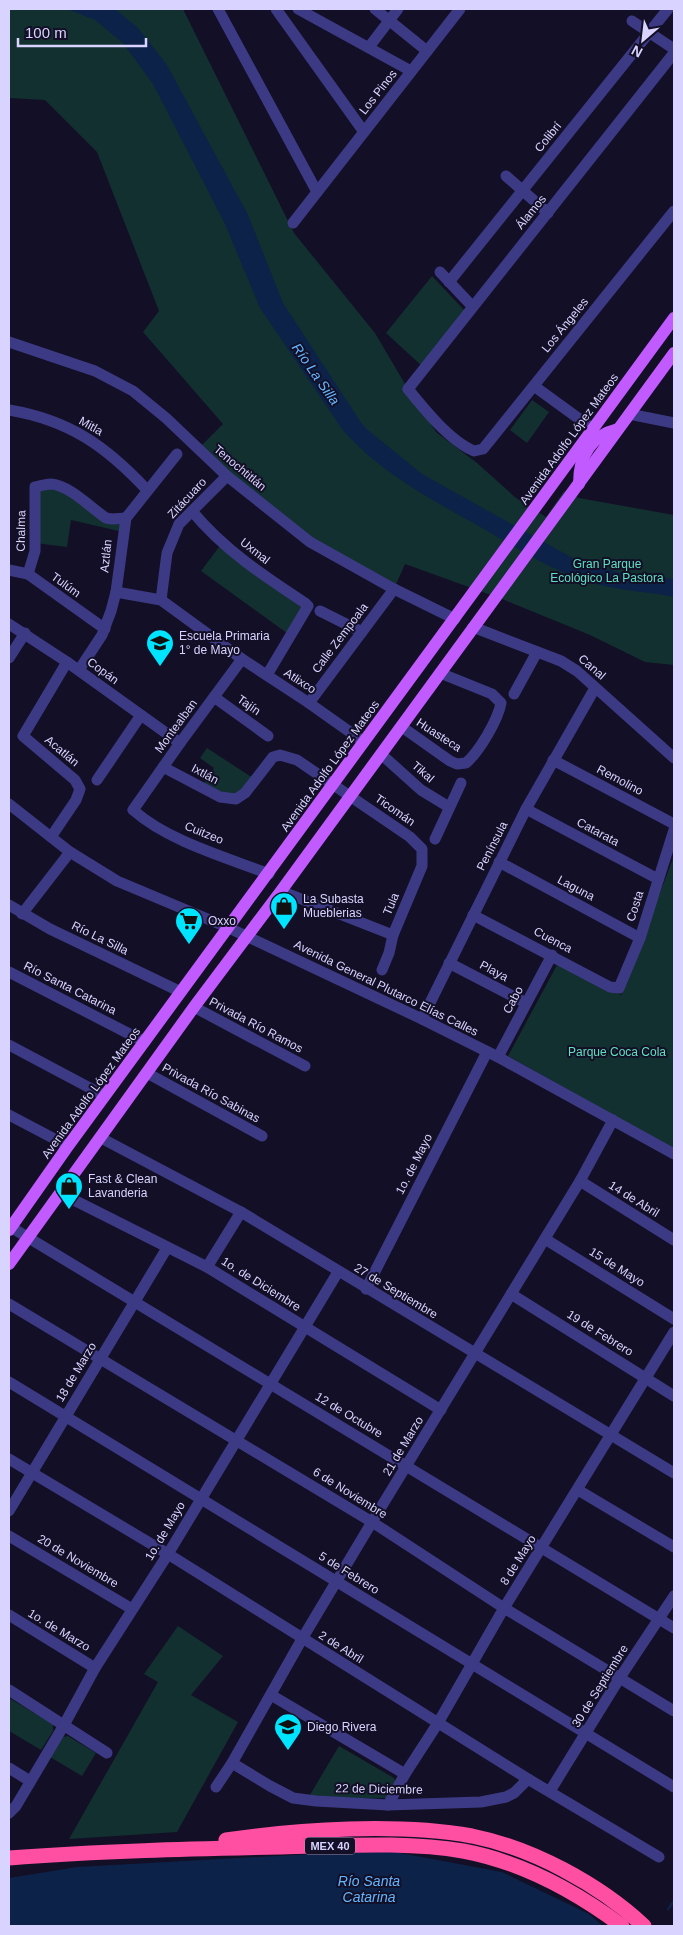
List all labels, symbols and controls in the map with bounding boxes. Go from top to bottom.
scale bar [18,15,145,47]
north arrow [618,15,668,65]
text: 100 m [25,24,67,41]
text: N [629,42,645,61]
street label: Los Pinos [356,67,400,117]
street label: Colibrí [532,119,565,155]
street label: Álamos [512,191,549,232]
street label: Los Ángeles [538,294,591,355]
water label: Río La Silla [289,340,343,408]
street label: Avenida Adolfo López Mateos [517,371,621,507]
street label: Mitla [77,414,106,438]
street label: Tenochtitlán [211,442,269,494]
street label: Zitácuaro [165,475,209,521]
street label: Chalma [14,510,28,552]
street label: Uxmal [237,535,273,567]
street label: Aztlán [97,539,115,573]
park label: Gran Parque Ecológico La Pastora [550,557,664,585]
street label: Tulúm [49,570,83,600]
street label: Calle Zempoala [309,600,371,676]
school or university icon: Escuela Primaria 1° de Mayo [145,628,175,667]
place label: Escuela Primaria 1° de Mayo [179,629,270,657]
street label: Canal [576,651,608,683]
street label: Copán [85,655,121,687]
street label: Atlixco [281,666,319,697]
street label: Tajín [235,692,263,718]
street label: Montealban [152,697,200,755]
street label: Avenida Adolfo López Mateos [278,698,382,834]
street label: Huasteca [414,715,464,755]
street label: Acatlán [42,733,82,769]
street label: Tikal [409,759,437,785]
street label: Ixtlán [189,761,221,787]
street label: Remolino [594,762,646,798]
street label: Ticomán [372,791,418,829]
street label: Catarata [574,815,622,849]
street label: Cuitzeo [183,819,226,847]
street label: Península [474,819,511,873]
street label: Laguna [555,872,597,904]
street label: Costa [623,889,647,923]
street label: Tula [380,890,402,917]
shop icon: La Subasta Mueblerias [269,891,299,930]
place label: La Subasta Mueblerias [303,892,364,920]
supermarket icon: Oxxo [174,906,204,945]
place label: Oxxo [208,914,236,928]
street label: Río La Silla [69,918,131,958]
street label: Cuenca [531,924,575,956]
street label: Avenida General Plutarco Elías Calles [292,937,480,1039]
street label: Playa [477,958,511,984]
street label: Río Santa Catarina [21,959,119,1018]
street label: Cabo [500,984,526,1016]
street label: Privada Río Ramos [207,994,305,1056]
street label: Avenida Adolfo López Mateos [39,1025,143,1161]
park label: Parque Coca Cola [568,1045,666,1059]
street label: Privada Río Sabinas [160,1060,262,1126]
street label: 1o. de Mayo [393,1131,435,1197]
shop icon: Fast & Clean Lavanderia [54,1171,84,1210]
place label: Fast & Clean Lavanderia [88,1172,157,1200]
street label: 14 de Abril [606,1178,662,1220]
street label: 15 de Mayo [587,1244,648,1290]
street label: 1o. de Diciembre [219,1254,303,1314]
street label: 27 de Septiembre [352,1261,440,1322]
street label: 19 de Febrero [564,1307,636,1359]
street label: 18 de Marzo [53,1340,99,1404]
street label: 12 de Octubre [313,1389,385,1441]
street label: 21 de Marzo [380,1414,426,1478]
street label: 6 de Noviembre [310,1465,390,1522]
street label: 1o. de Mayo [142,1499,188,1563]
street label: 20 de Noviembre [35,1531,121,1591]
street label: 8 de Mayo [497,1532,539,1587]
street label: 5 de Febrero [316,1549,382,1597]
street label: 1o. de Marzo [25,1606,93,1654]
street label: 2 de Abril [316,1628,366,1666]
street label: 30 de Septiembre [569,1642,631,1730]
school or university icon: Diego Rivera [273,1712,303,1751]
place label: Diego Rivera [307,1720,377,1734]
street label: 22 de Diciembre [335,1781,423,1797]
road number: MEX 40 [305,1838,355,1854]
water label: Río Santa Catarina [338,1873,400,1905]

